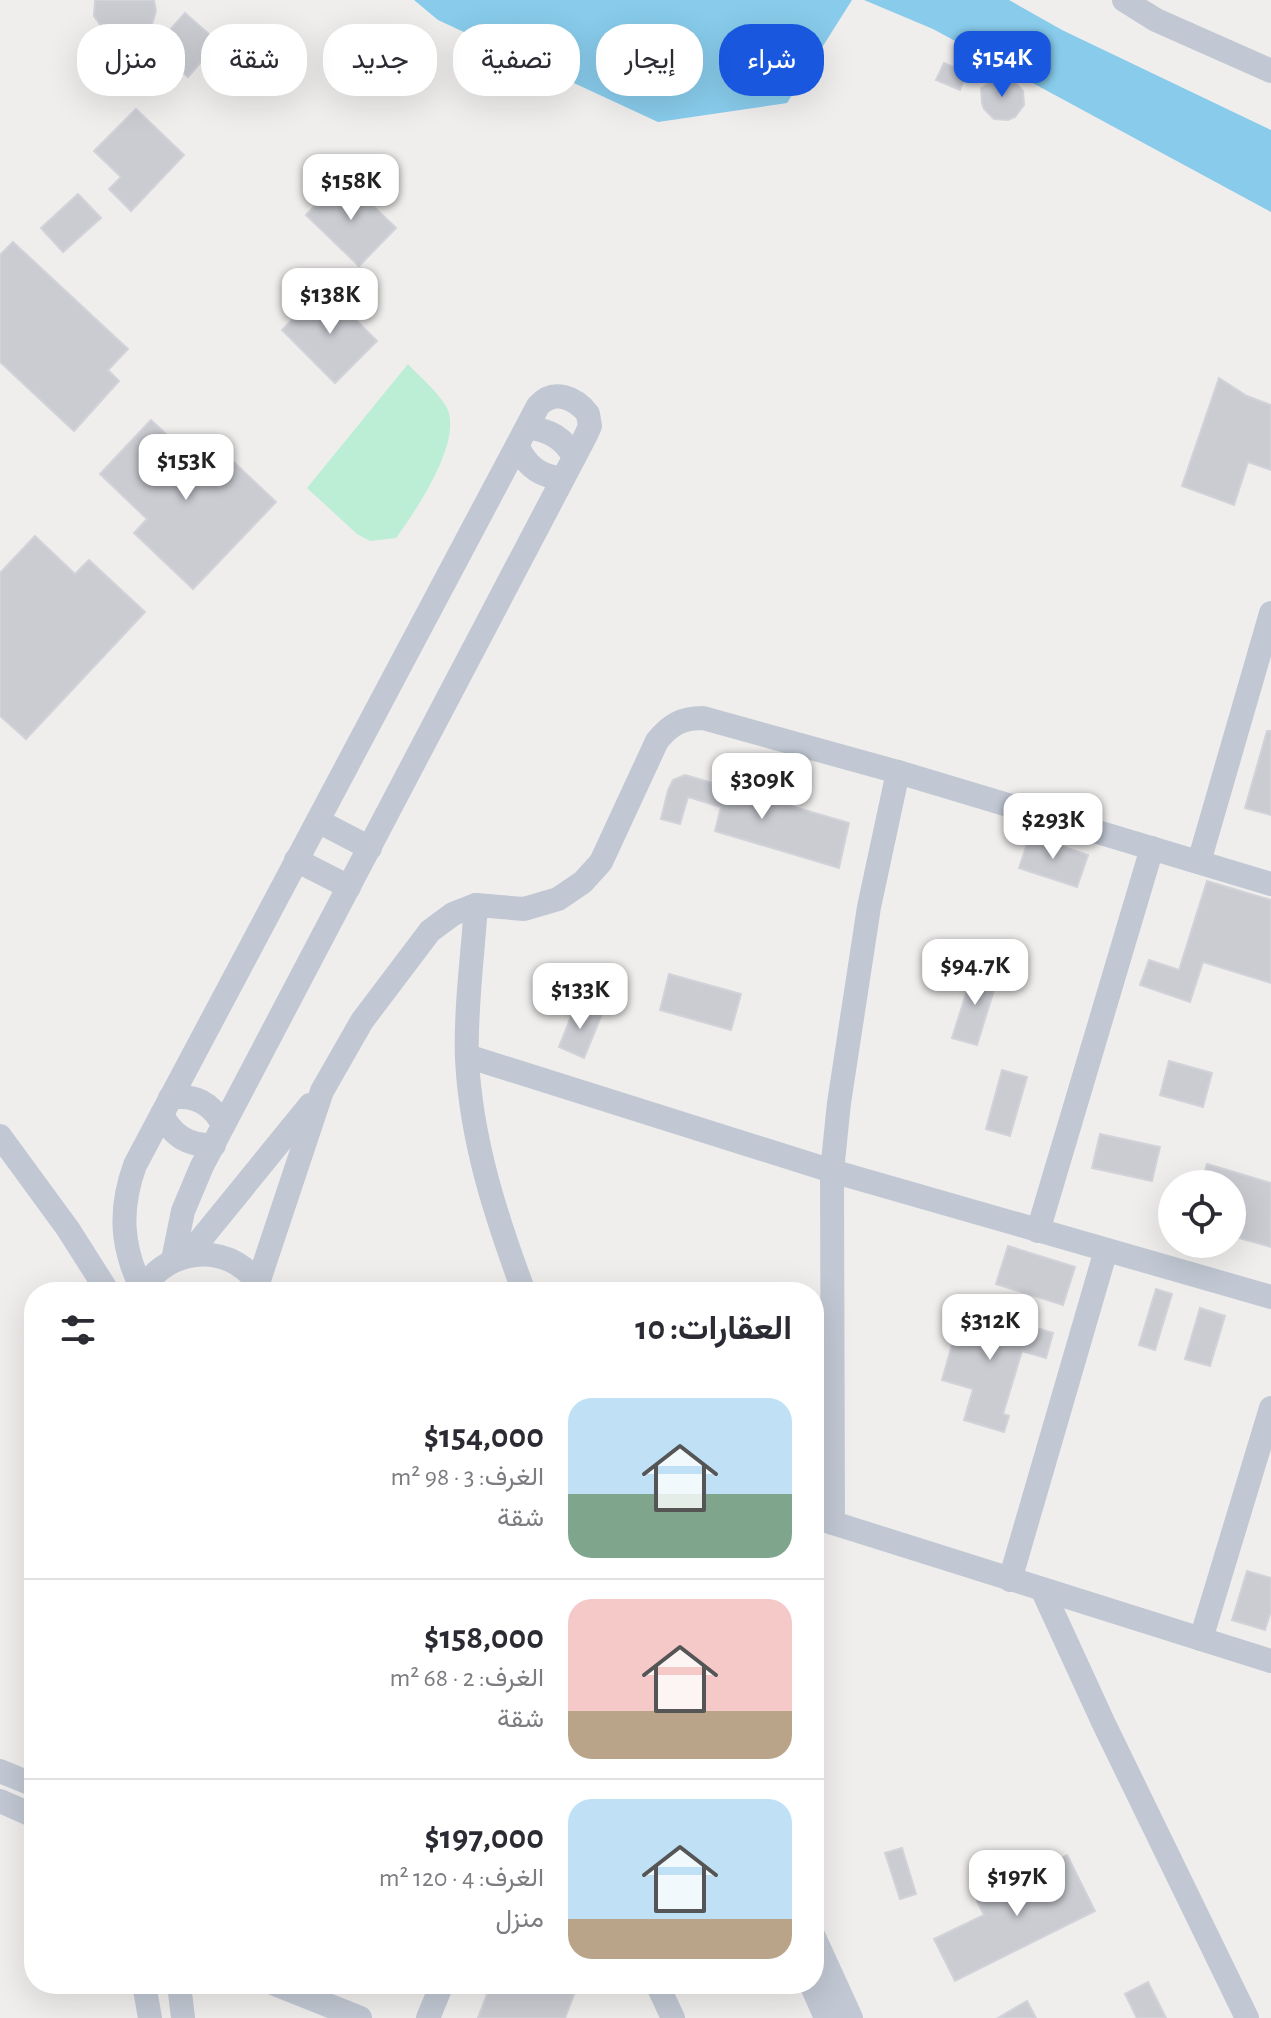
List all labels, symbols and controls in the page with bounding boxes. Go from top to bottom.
chip: منزل [77,24,185,96]
chip: شقة [201,24,307,96]
chip: جديد [323,24,437,96]
chip: تصفية [453,24,580,96]
chip: إيجار [596,24,703,96]
chip: شراء [719,24,824,96]
pin: $154K [946,31,1058,99]
text: $154K [972,44,1032,70]
pin: $158K [295,154,407,222]
text: $158K [321,167,381,193]
pin: $138K [274,268,386,336]
text: $138K [300,281,360,307]
pin: $153K [130,434,242,502]
text: $153K [157,447,215,473]
pin: $309K [706,753,818,821]
text: $309K [730,766,794,792]
pin: $293K [997,793,1109,861]
text: $293K [1022,806,1084,832]
pin: $94.7K [910,939,1040,1007]
text: $94.7K [940,952,1010,978]
pin: $133K [524,963,636,1031]
text: $133K [551,976,609,1002]
map controls [1158,1170,1246,1258]
button: locate [1158,1170,1246,1258]
pin: $312K [934,1294,1046,1362]
text: $312K [960,1307,1020,1333]
icon: filters [56,1308,100,1352]
text: العقارات: 10 [635,1312,792,1346]
text: $154,000 [424,1420,544,1454]
icon: home [632,1430,728,1526]
text: الغرف: 3 · 98 m² [391,1464,544,1490]
text: شقة [497,1505,544,1531]
text: $158,000 [424,1621,544,1655]
icon: home [632,1631,728,1727]
text: الغرف: 2 · 68 m² [389,1665,544,1691]
text: شقة [497,1706,544,1732]
text: $197,000 [424,1821,544,1855]
icon: home [632,1831,728,1927]
pin: $197K [961,1850,1073,1918]
text: $197K [987,1863,1047,1889]
text: الغرف: 4 · 120 m² [379,1865,544,1891]
text: منزل [495,1906,544,1932]

